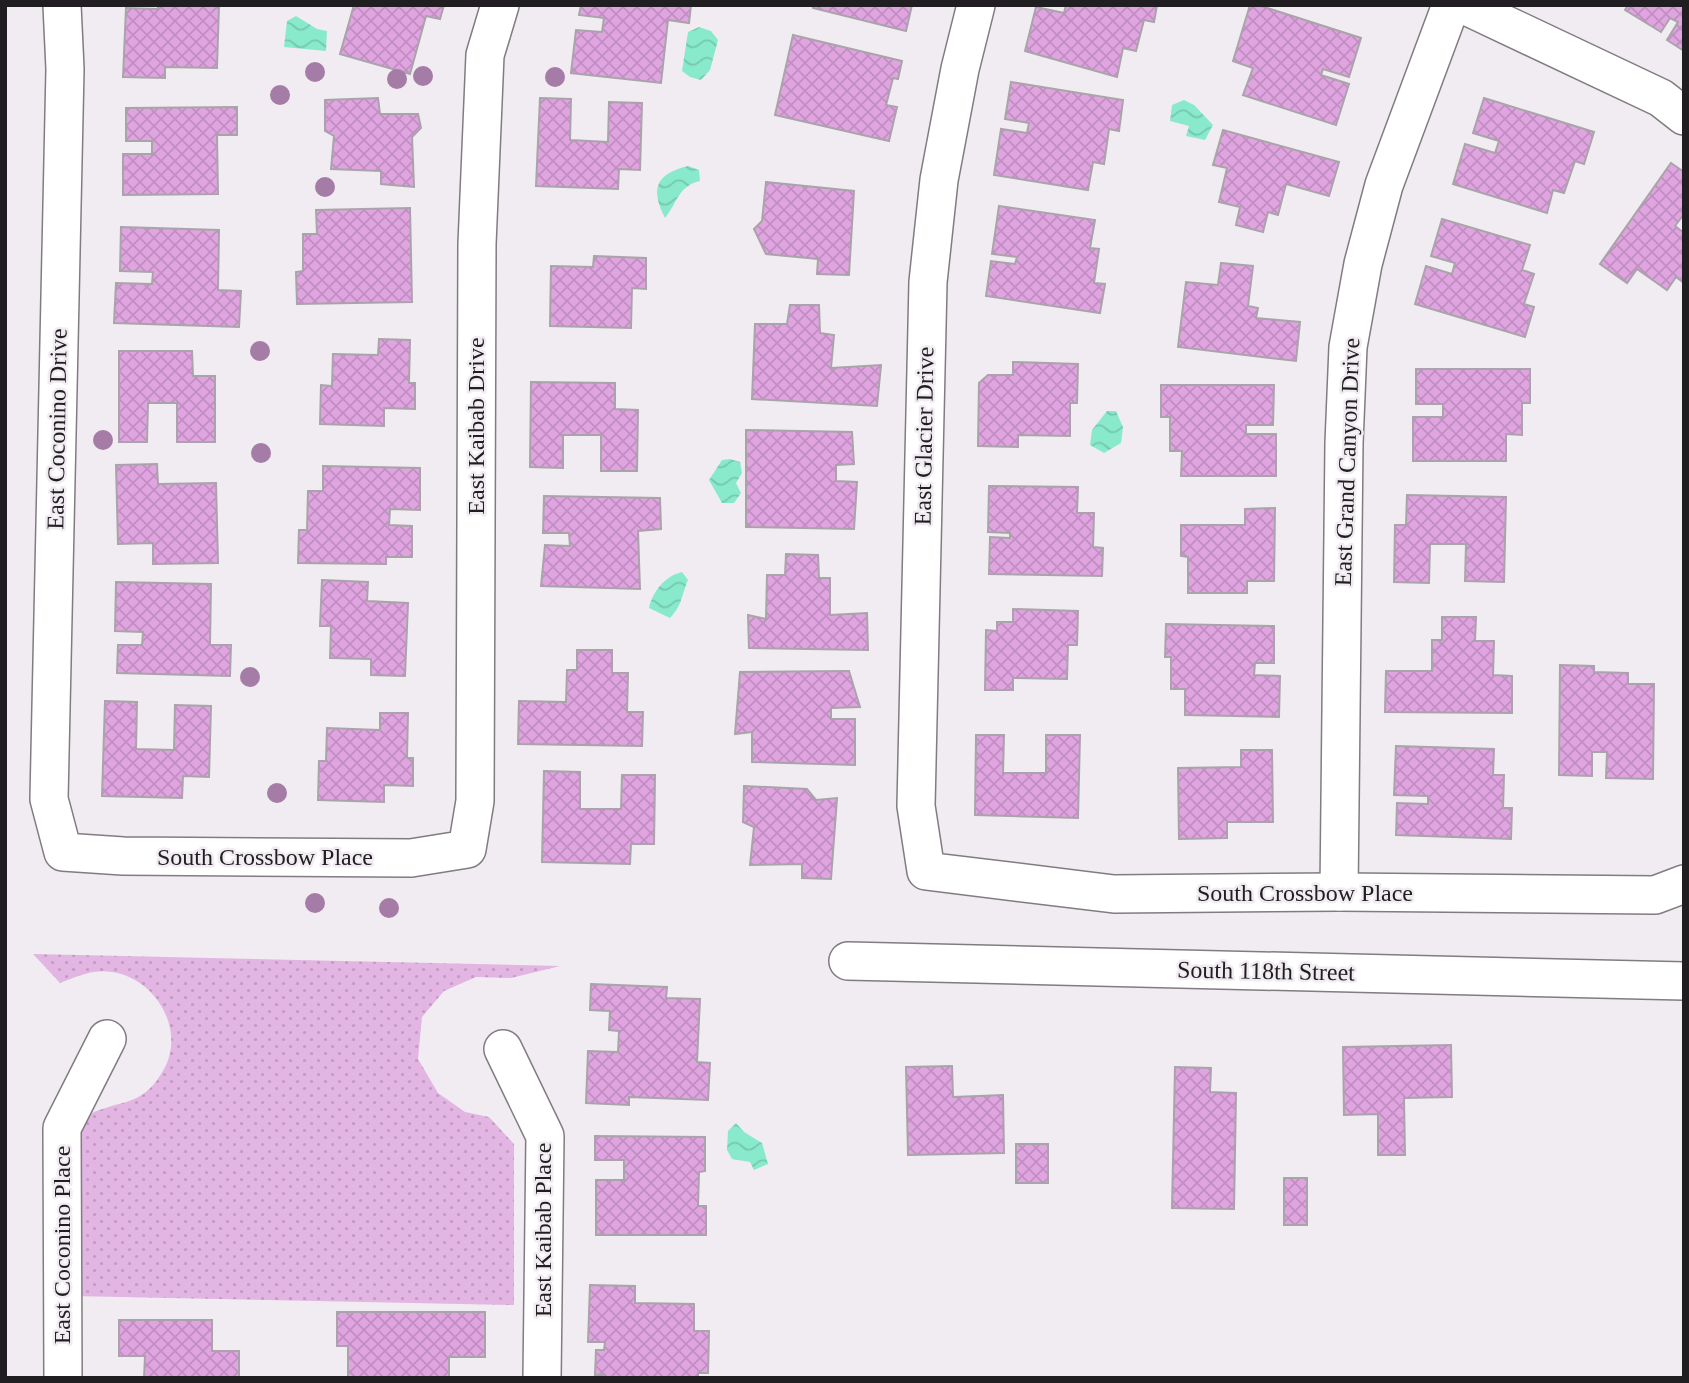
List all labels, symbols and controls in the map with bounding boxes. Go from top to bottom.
street label: East Coconino Drive [42,328,72,530]
street label: East Kaibab Drive [463,337,489,515]
street label: East Grand Canyon Drive [1330,337,1364,587]
street label: East Glacier Drive [909,346,939,526]
street label: South Crossbow Place [157,844,373,870]
street label: South Crossbow Place [1197,880,1413,906]
street label: South 118th Street [1177,956,1355,986]
street label: East Kaibab Place [530,1143,556,1317]
street label: East Coconino Place [49,1146,75,1344]

